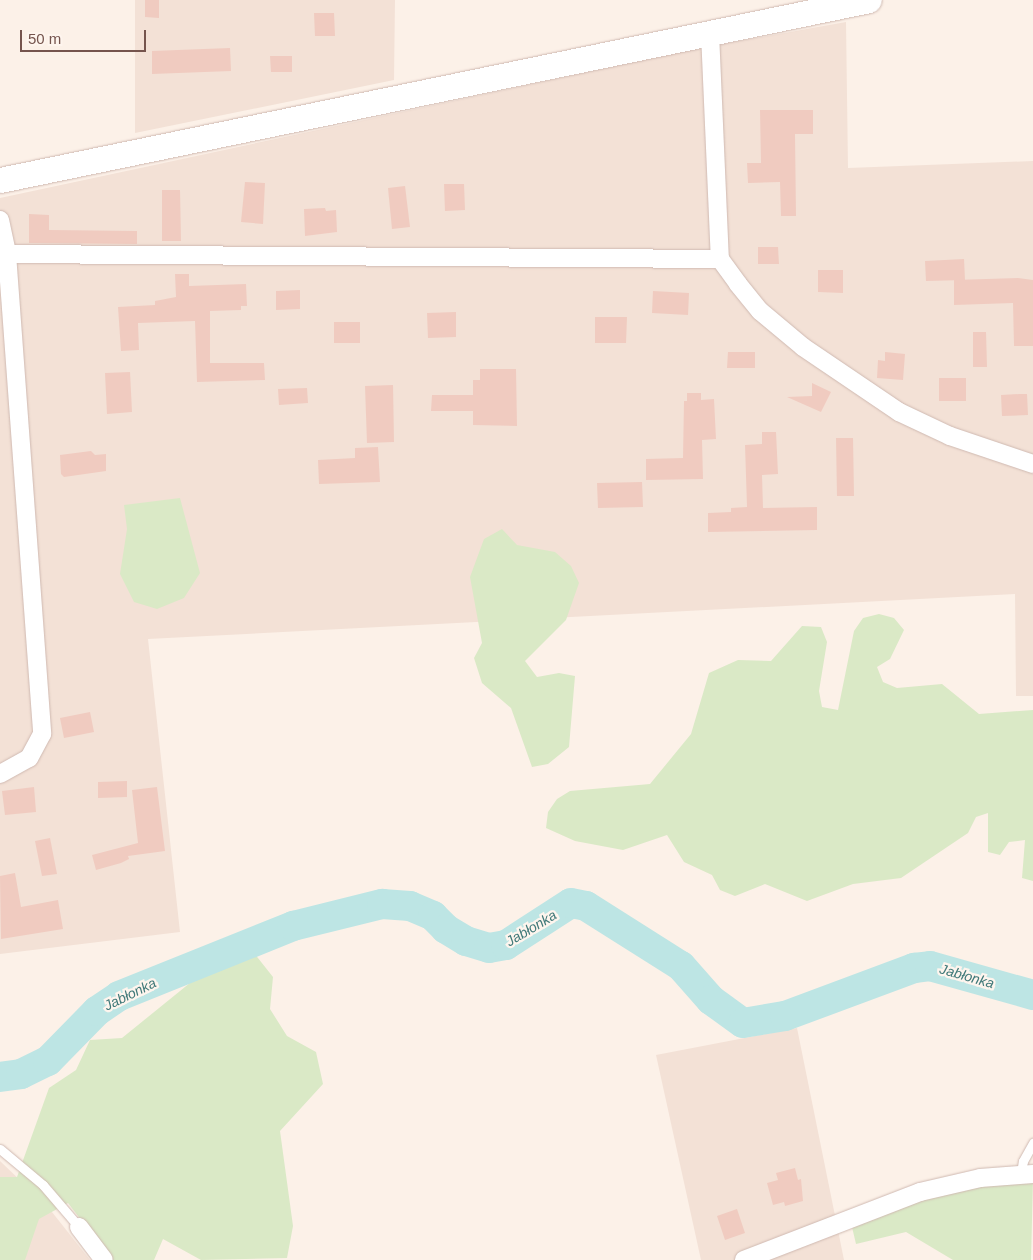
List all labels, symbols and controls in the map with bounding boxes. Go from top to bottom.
scale bar [22,20,149,52]
text: 50 m [28,30,61,47]
water label: Jabłonka [503,906,559,950]
water label: Jabłonka [938,960,996,992]
water label: Jabłonka [101,974,159,1014]

